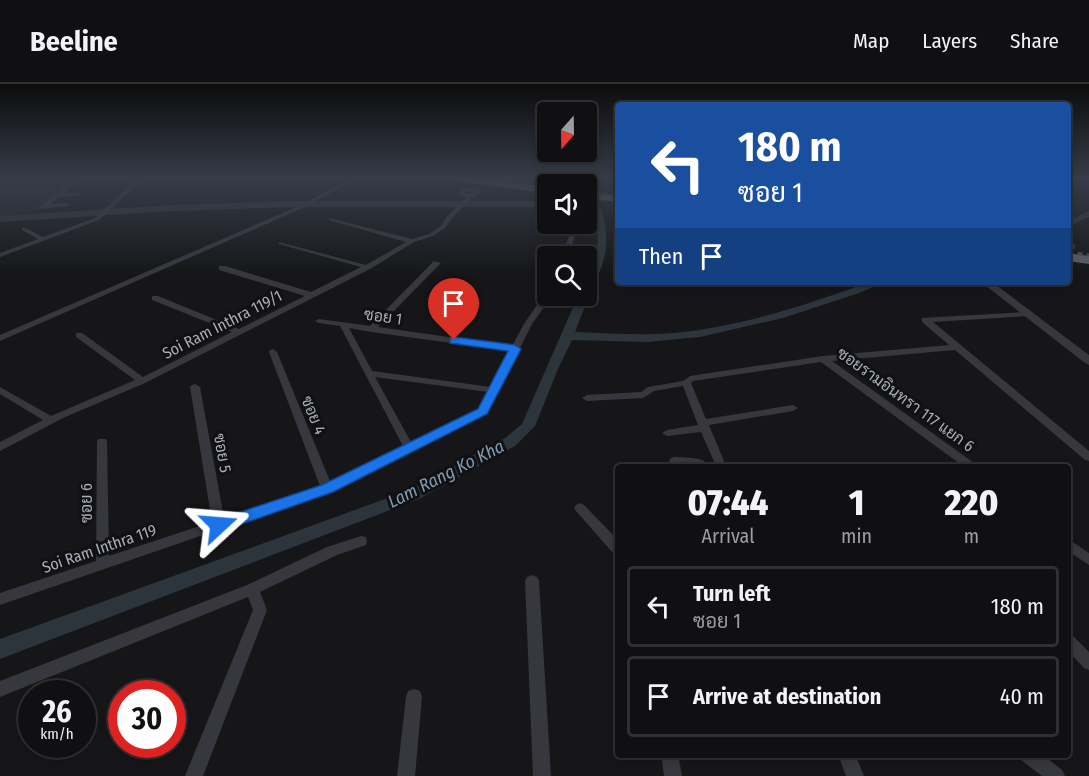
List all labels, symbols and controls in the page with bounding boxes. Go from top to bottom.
text: Beeline [30,25,118,58]
text: Map [853,28,889,54]
text: Layers [922,28,977,54]
text: Share [1010,28,1059,54]
north arrow [537,102,597,162]
map controls [537,102,597,306]
text: 180 m [738,122,842,172]
icon: left [639,126,717,204]
button: sound [537,174,597,234]
text: ซอย 1 [738,177,803,209]
icon: arrive [695,240,728,273]
text: Then [639,243,683,270]
button: search [537,246,597,306]
pin [428,278,479,340]
street label: Soi Ram Inthra 119/1 [159,286,285,363]
icon: arrive [437,287,470,320]
street label: ซอย 1 [363,304,403,329]
street label: ซอยรามอินทรา 117 แยก 6 [833,343,978,456]
street label: ซอย 4 [297,393,330,437]
street label: ซอย 5 [210,432,235,474]
water label: Lam Rang Ko Kha [384,435,508,513]
text: 07:44 [688,481,768,525]
text: 1 [849,481,864,525]
text: 220 [945,481,998,525]
street label: ซอย 6 [77,483,96,523]
position arrow [187,493,251,557]
street label: Soi Ram Inthra 119 [40,520,159,577]
text: Arrival [701,524,755,548]
text: min [841,524,872,548]
text: m [964,524,979,548]
text: Turn left [693,580,771,607]
icon: left [642,590,675,623]
text: 180 m [991,593,1044,620]
text: ซอย 1 [693,609,741,633]
speed limit sign: 30 [108,680,186,758]
icon: arrive [642,680,675,713]
text: Arrive at destination [693,683,881,710]
text: 40 m [1000,683,1044,710]
text: 26 [42,694,72,730]
text: km/h [40,725,74,743]

